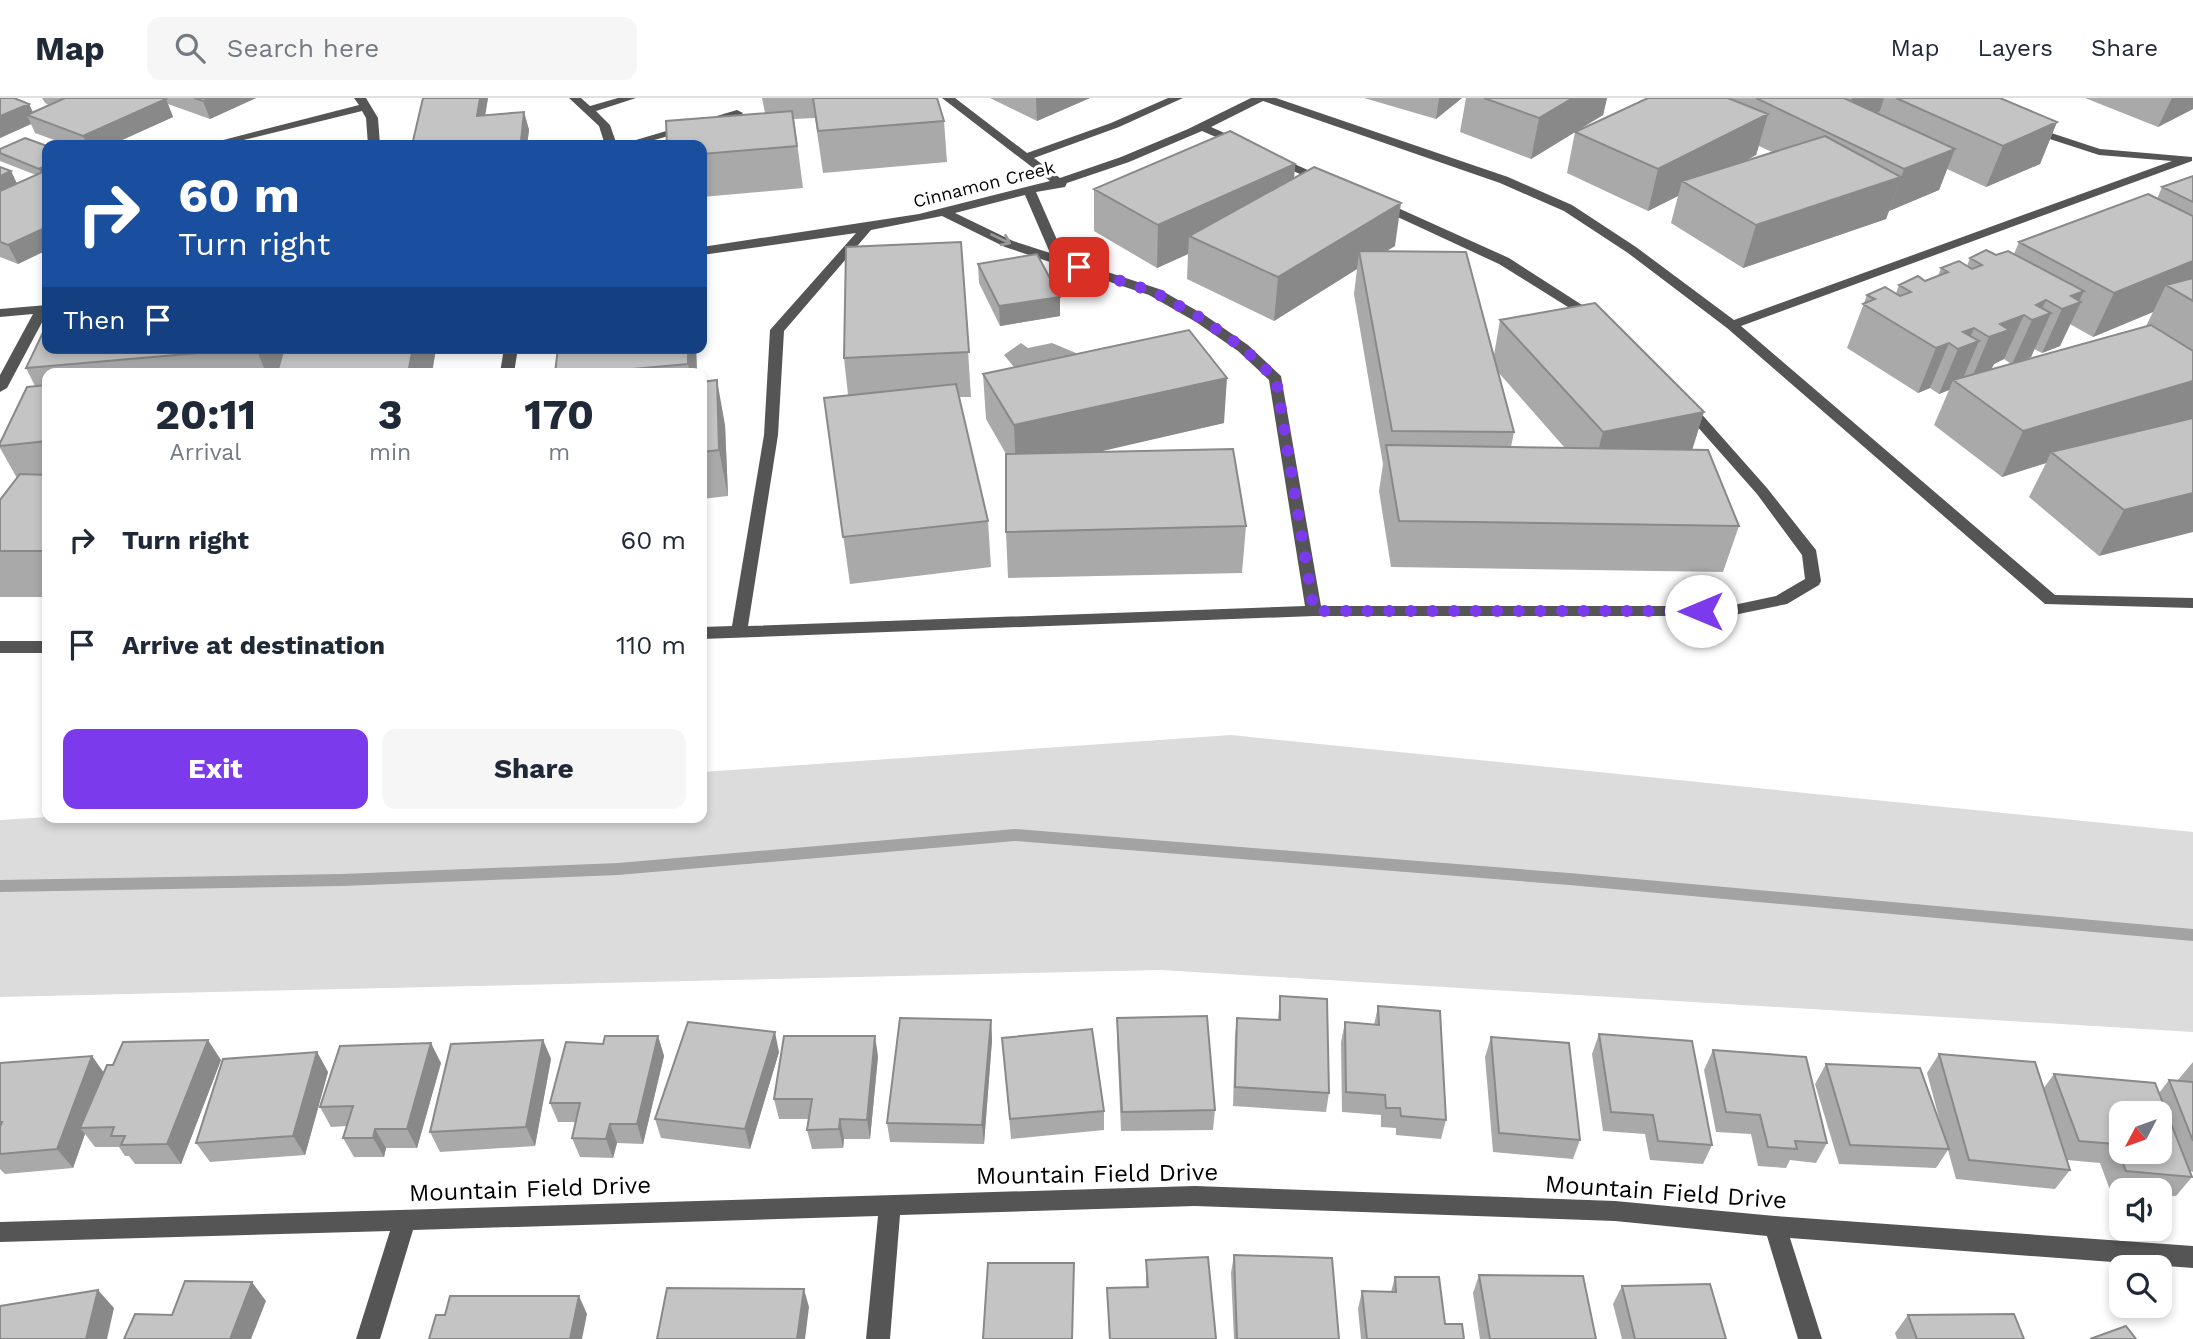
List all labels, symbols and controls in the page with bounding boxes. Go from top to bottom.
search box [147,17,637,80]
text: Map [35,29,105,68]
icon: search [171,29,209,67]
text: Search here [227,33,379,63]
text: Map [1891,34,1939,62]
text: Layers [1977,34,2053,62]
text: Share [2091,34,2158,62]
street label: Cinnamon Creek [911,156,1057,212]
text: 60 m [178,166,300,224]
icon: right [63,168,154,259]
text: Turn right [178,225,330,263]
one-way arrow [990,233,1011,247]
pin [1049,237,1109,297]
icon: arrive [1060,248,1098,286]
icon: arrive [139,301,177,339]
text: Then [63,305,125,335]
text: 20:11 [155,390,256,439]
text: 3 [378,390,403,439]
text: 170 [524,390,594,439]
text: Arrival [170,439,241,466]
text: min [369,439,411,466]
text: m [548,439,570,466]
icon: right [63,521,101,559]
text: Turn right [122,525,249,555]
text: 60 m [620,525,686,555]
position arrow [1664,574,1738,648]
icon: arrive [63,626,101,664]
text: Arrive at destination [122,630,385,660]
text: 110 m [616,630,686,660]
button: Exit [63,729,368,809]
button: Share [382,729,686,809]
north arrow [2109,1101,2172,1164]
map controls [2109,1101,2172,1318]
street label: Mountain Field Drive [976,1158,1218,1190]
street label: Mountain Field Drive [1544,1170,1788,1214]
street label: Mountain Field Drive [408,1171,652,1207]
button: sound [2109,1178,2172,1241]
button: search [2109,1255,2172,1318]

